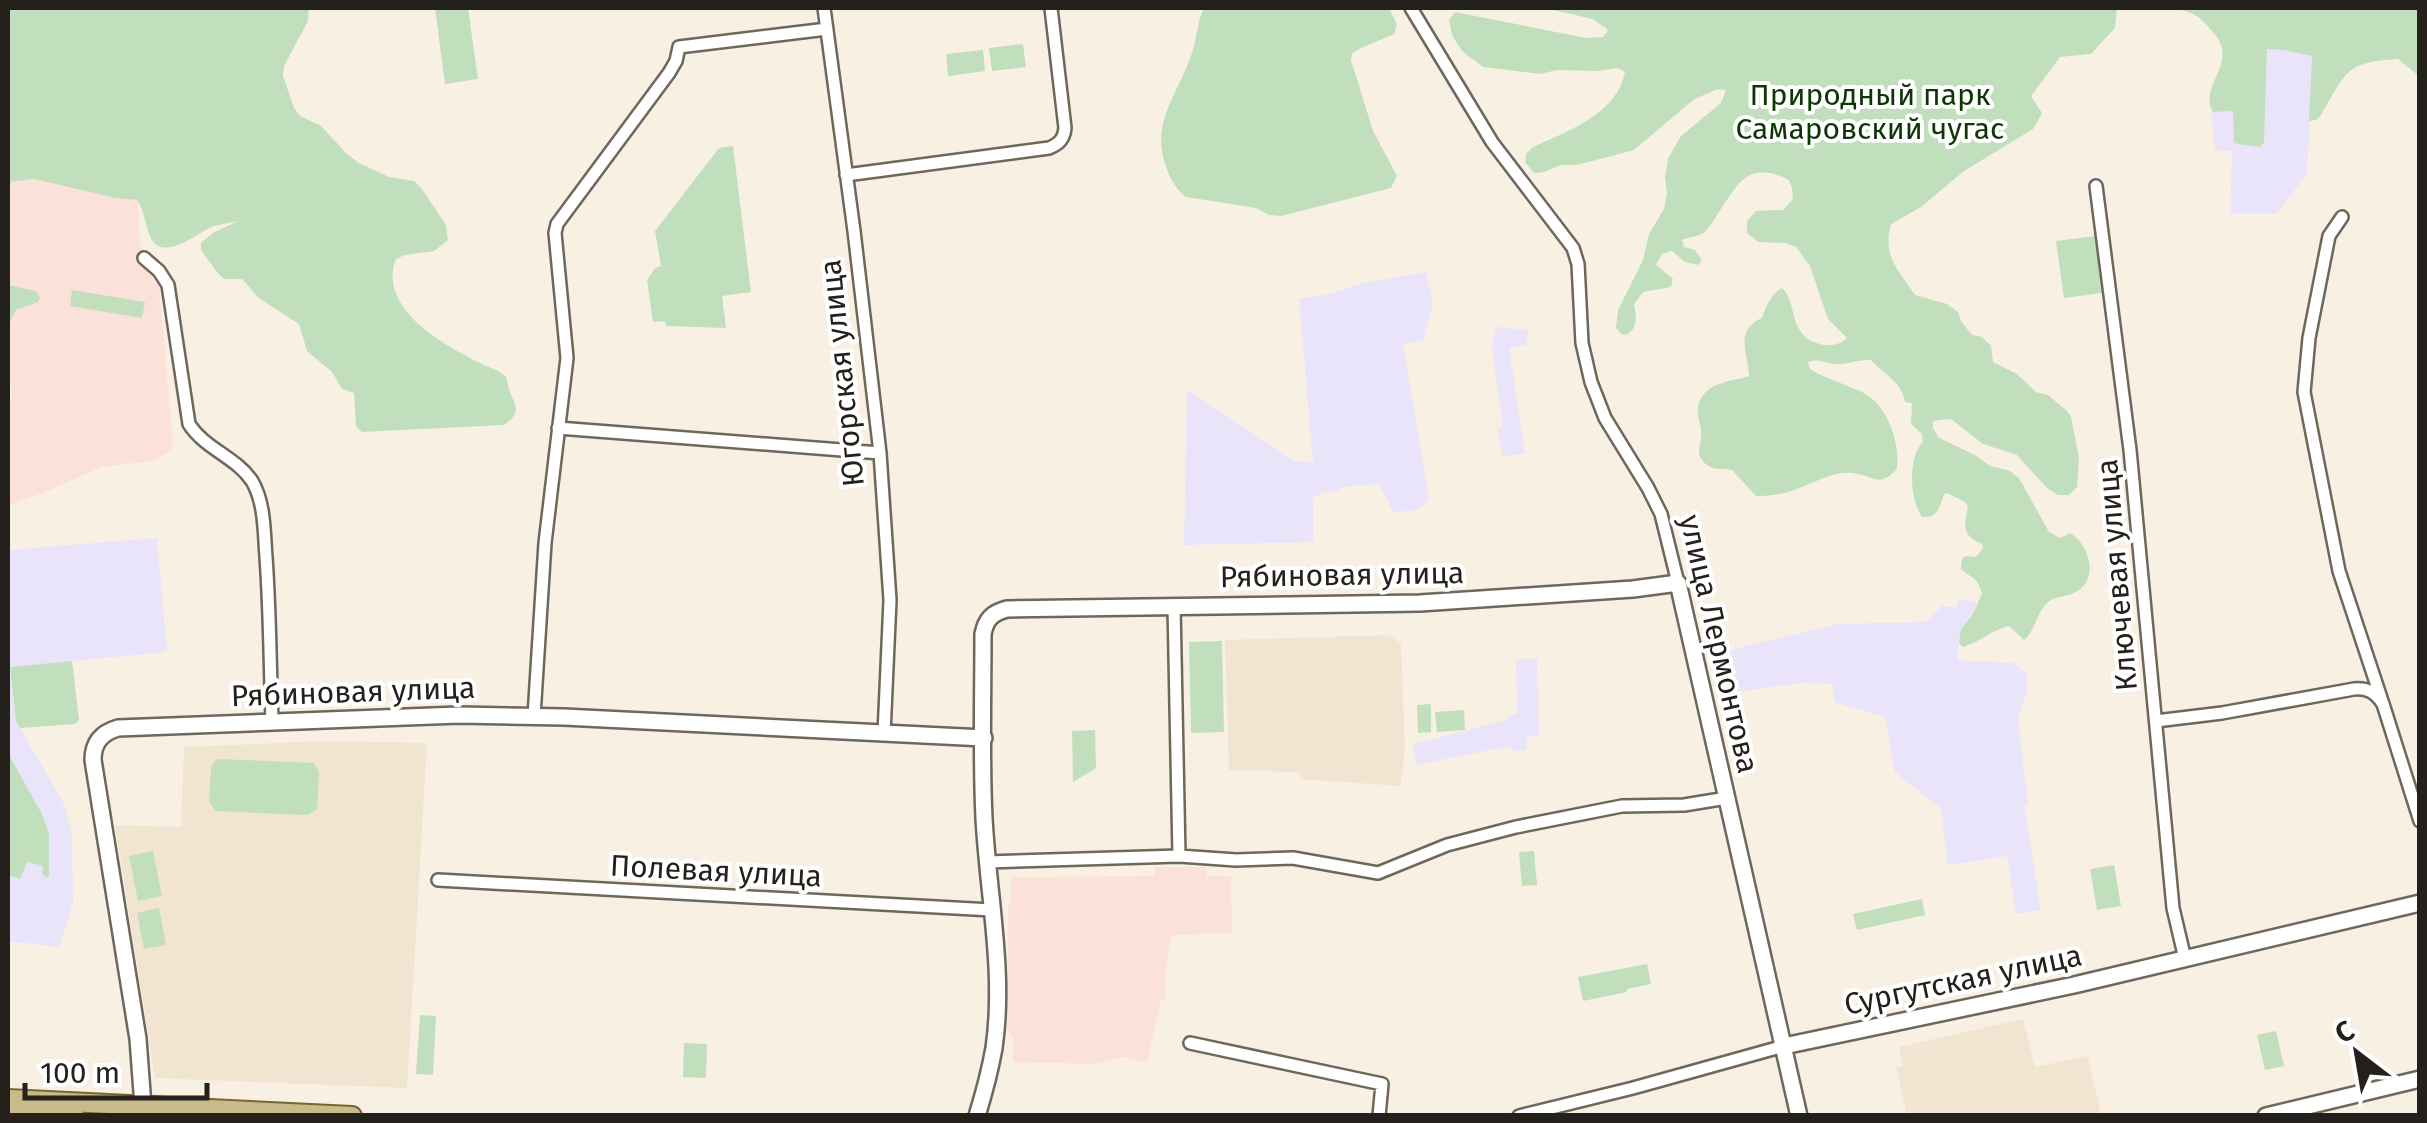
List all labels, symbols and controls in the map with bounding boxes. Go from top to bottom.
park label: Природный парк Самаровский чугас [1736,77,2004,147]
street label: Югорская улица [812,258,872,488]
street label: Ключевая улица [2089,458,2145,692]
street label: улица Лермонтова [1672,511,1766,777]
street label: Рябиновая улица [1220,555,1464,595]
street label: Рябиновая улица [230,670,476,714]
street label: Полевая улица [609,847,823,895]
street label: Сургутская улица [1841,937,2085,1023]
north arrow [2307,1003,2407,1103]
text: С [2329,1014,2360,1050]
scale bar [25,1038,208,1100]
text: 100 m [40,1055,120,1091]

